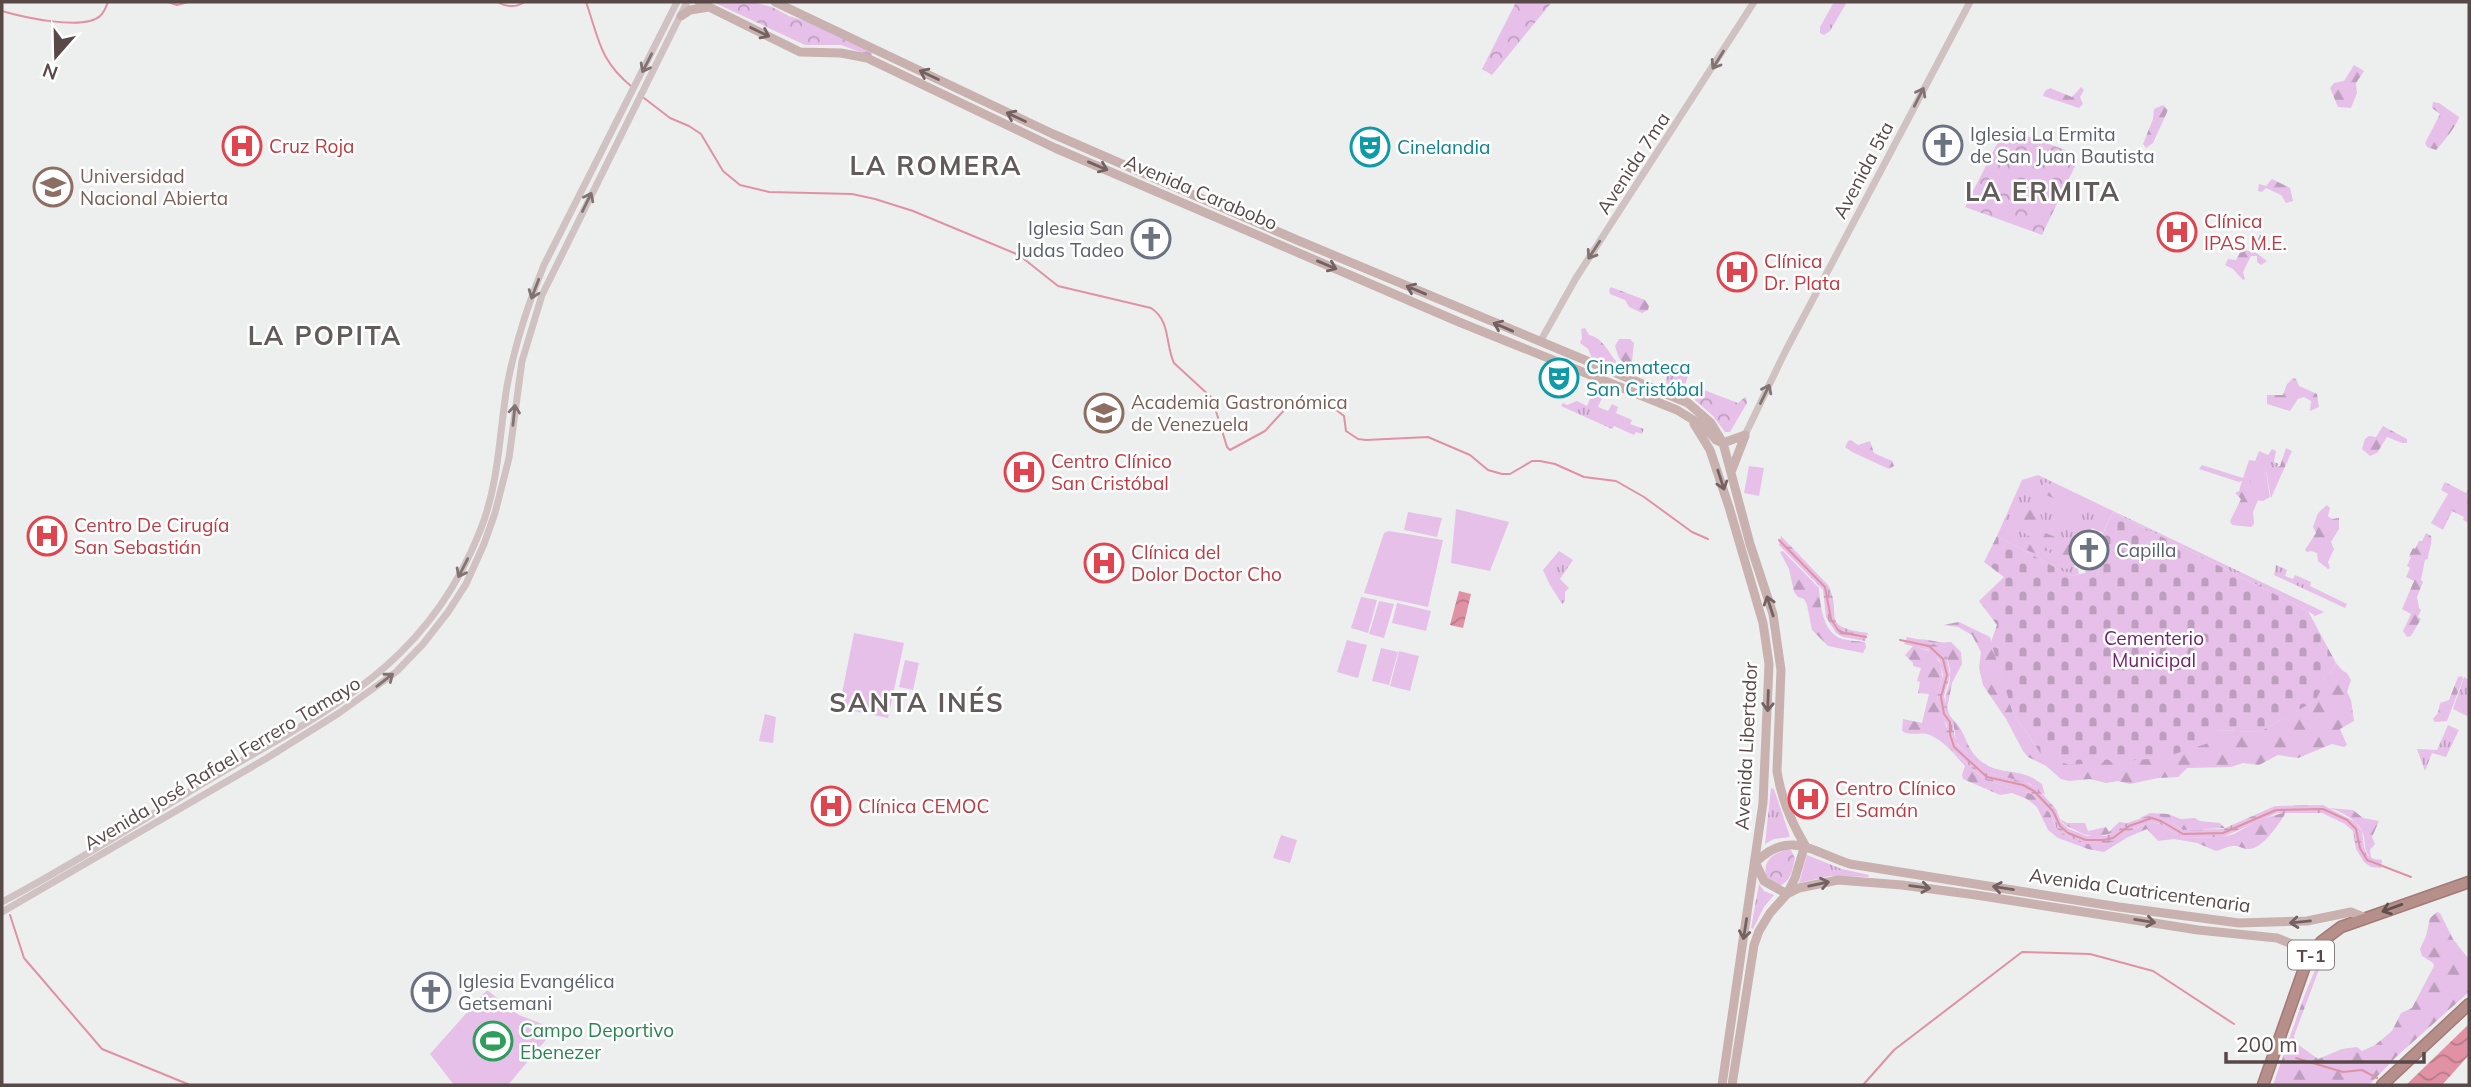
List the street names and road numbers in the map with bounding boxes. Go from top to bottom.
street label: Avenida 7ma [1591,108,1675,218]
street label: Avenida 5ta [1827,117,1899,223]
street label: Avenida Carabobo [1121,149,1281,235]
street label: Avenida Libertador [1730,661,1762,831]
street label: Avenida José Rafael Ferrero Tamayo [79,671,365,855]
street label: Avenida Cuatricentenaria [2028,863,2252,917]
road number: T-1 [2288,940,2334,970]

